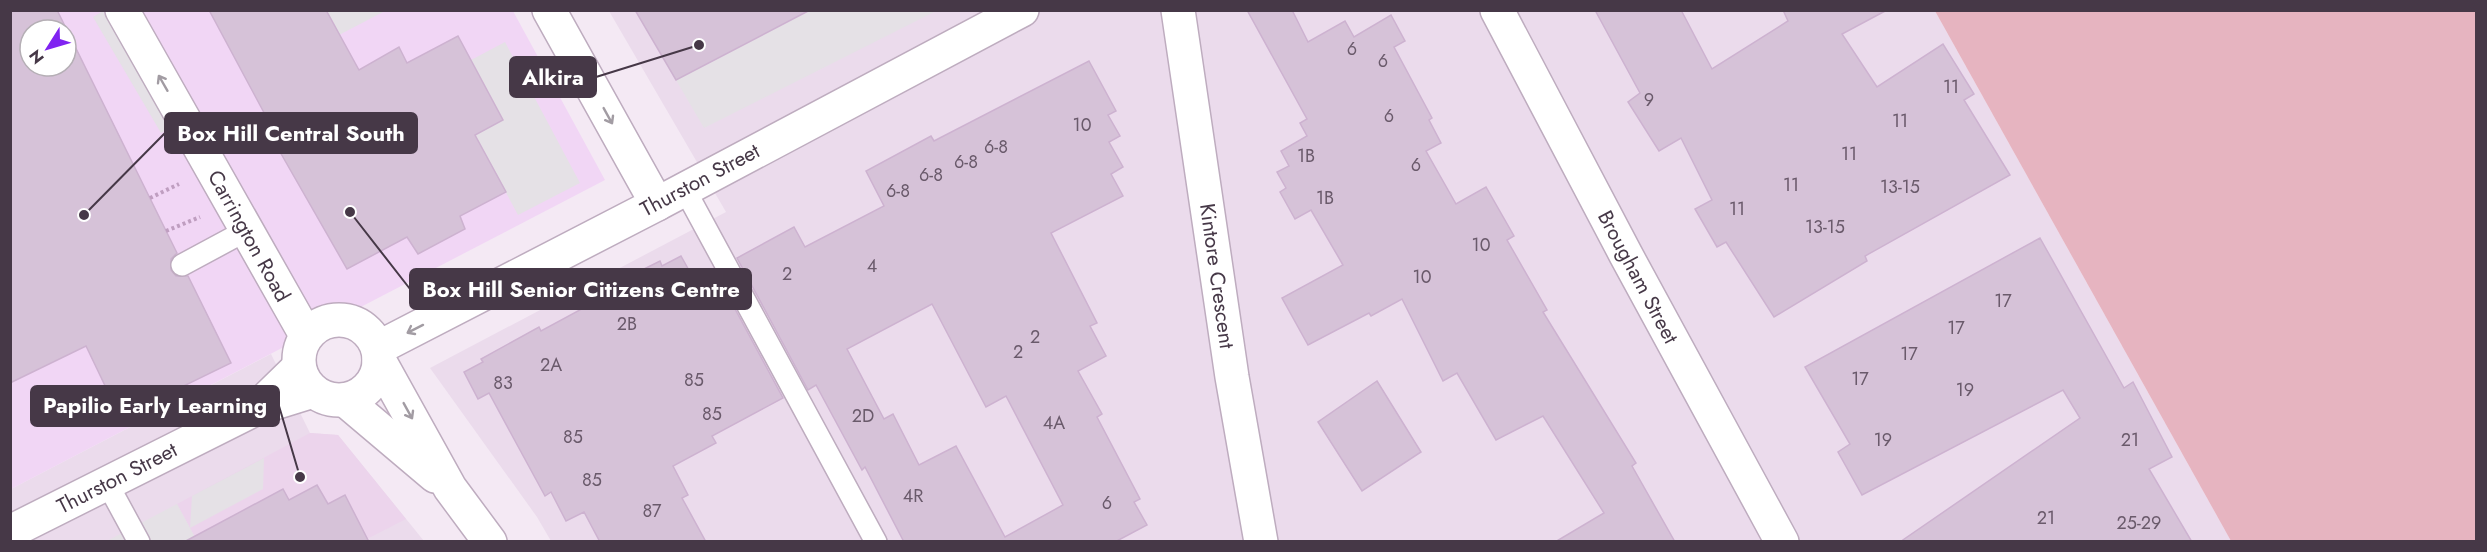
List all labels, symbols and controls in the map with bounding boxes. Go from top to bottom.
north arrow [18,18,78,78]
house number: 6 [1347,36,1357,62]
text: N [23,45,49,69]
house number: 6 [1378,48,1388,74]
callout: Alkira [510,57,596,97]
text: Alkira [521,61,584,93]
house number: 11 [1943,74,1959,100]
one-way arrow [157,75,169,92]
house number: 9 [1644,87,1654,113]
house number: 6 [1384,103,1394,129]
one-way arrow [603,107,614,125]
house number: 11 [1892,108,1908,134]
house number: 10 [1073,112,1092,138]
callout: Box Hill Central South [165,113,417,153]
text: Box Hill Central South [177,117,405,149]
house number: 6-8 [984,134,1008,160]
street label: Thurston Street [635,136,765,224]
house number: 11 [1841,141,1857,167]
house number: 1B [1297,143,1315,169]
house number: 6-8 [954,149,978,175]
house number: 6 [1411,152,1421,178]
house number: 6-8 [919,162,943,188]
street label: Carrington Road [200,165,298,307]
house number: 11 [1783,172,1799,198]
house number: 13-15 [1880,174,1920,200]
house number: 6-8 [886,178,910,204]
house number: 1B [1316,185,1334,211]
house number: 11 [1729,196,1745,222]
street label: Kintore Crescent [1192,201,1242,351]
street label: Brougham Street [1590,205,1686,349]
house number: 13-15 [1805,214,1845,240]
house number: 10 [1472,232,1491,258]
house number: 4 [867,253,877,279]
house number: 2 [782,261,792,287]
house number: 10 [1413,264,1432,290]
callout: Box Hill Senior Citizens Centre [410,269,751,309]
text: Box Hill Senior Citizens Centre [422,273,740,305]
house number: 17 [1994,288,2012,314]
house number: 2B [617,311,637,337]
house number: 17 [1947,315,1965,341]
one-way arrow [407,324,425,335]
house number: 2 [1030,324,1040,350]
house number: 2 [1013,339,1023,365]
house number: 17 [1900,341,1918,367]
house number: 2A [540,352,562,378]
house number: 17 [1851,366,1869,392]
house number: 85 [684,367,704,393]
house number: 83 [493,370,513,396]
house number: 19 [1956,377,1974,403]
callout: Papilio Early Learning [31,386,279,426]
text: Papilio Early Learning [43,389,267,421]
house number: 85 [702,401,722,427]
one-way arrow [402,402,414,419]
house number: 2D [852,403,874,429]
house number: 4A [1043,410,1065,436]
house number: 85 [563,424,583,450]
house number: 19 [1874,427,1892,453]
house number: 21 [2121,427,2139,453]
street label: Thurston Street [52,435,182,521]
house number: 85 [582,467,602,493]
house number: 4R [903,483,923,509]
house number: 6 [1102,490,1112,516]
house number: 87 [642,498,662,524]
house number: 21 [2037,505,2055,531]
house number: 25-29 [2117,510,2161,536]

